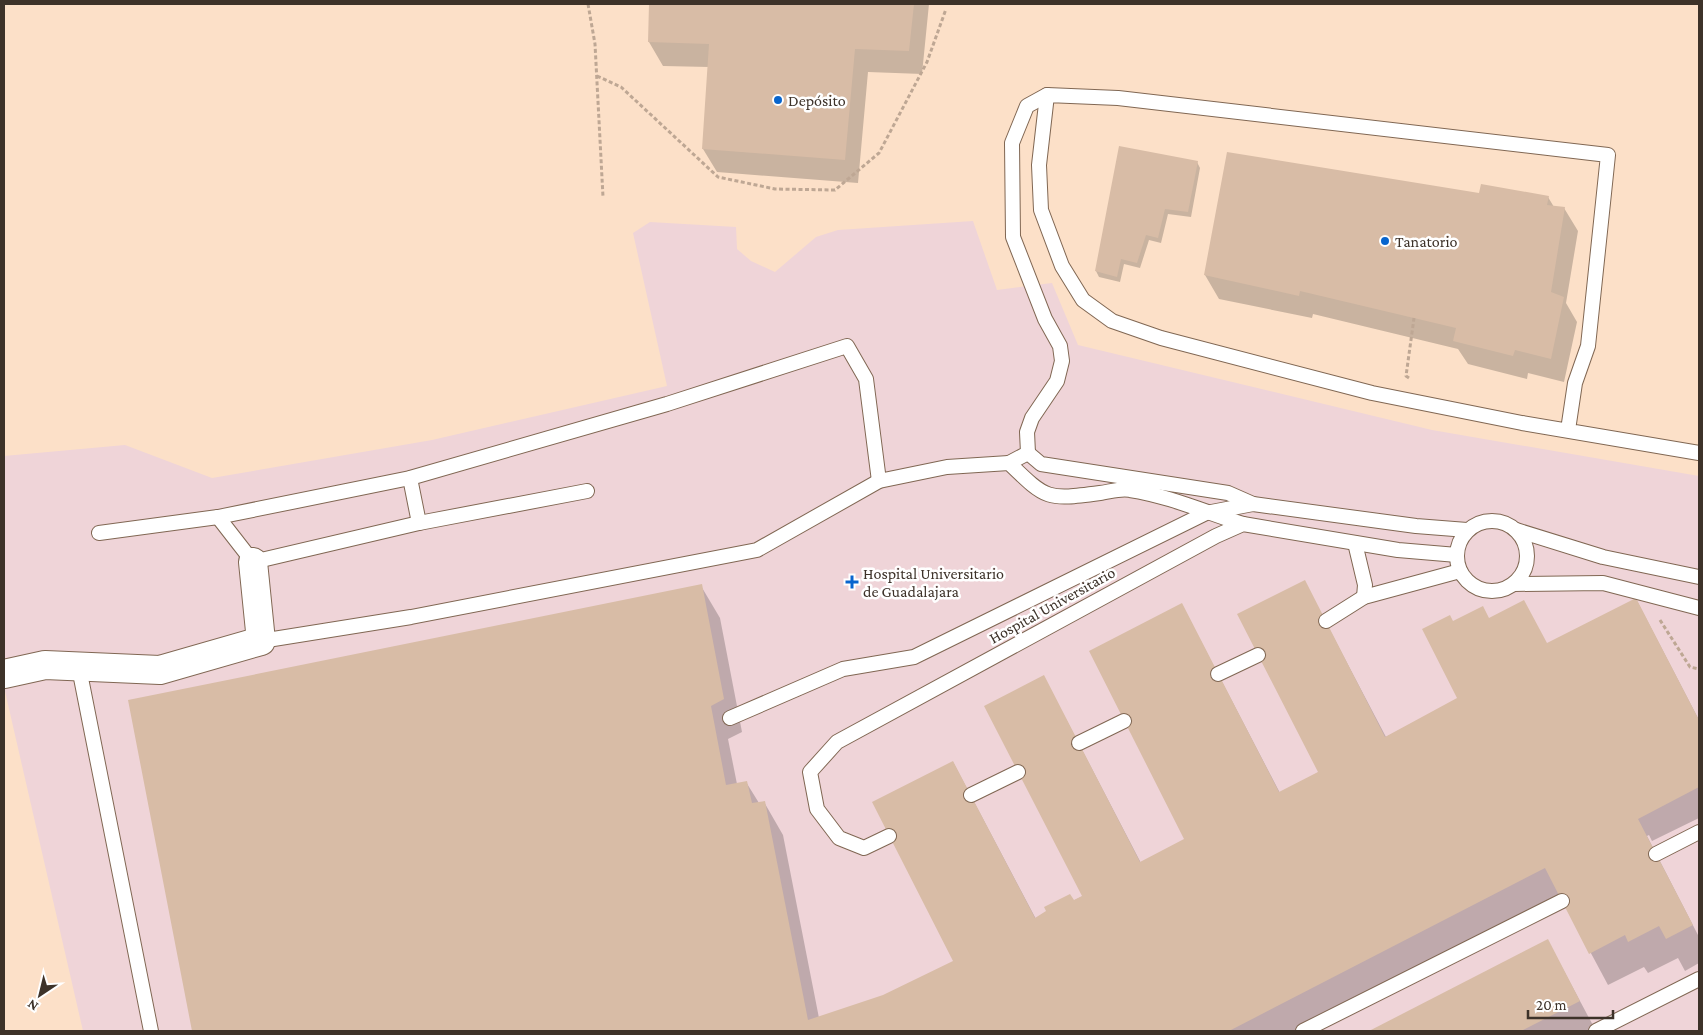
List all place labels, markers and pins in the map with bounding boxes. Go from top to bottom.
place label: Depósito [788,92,846,110]
marker: Depósito [772,94,784,106]
place label: Tanatorio [1395,233,1458,250]
marker: Tanatorio [1379,235,1391,247]
place label: Hospital Universitario de Guadalajara [863,565,1004,601]
marker: Hospital Universitario de Guadalajara [845,575,859,589]

